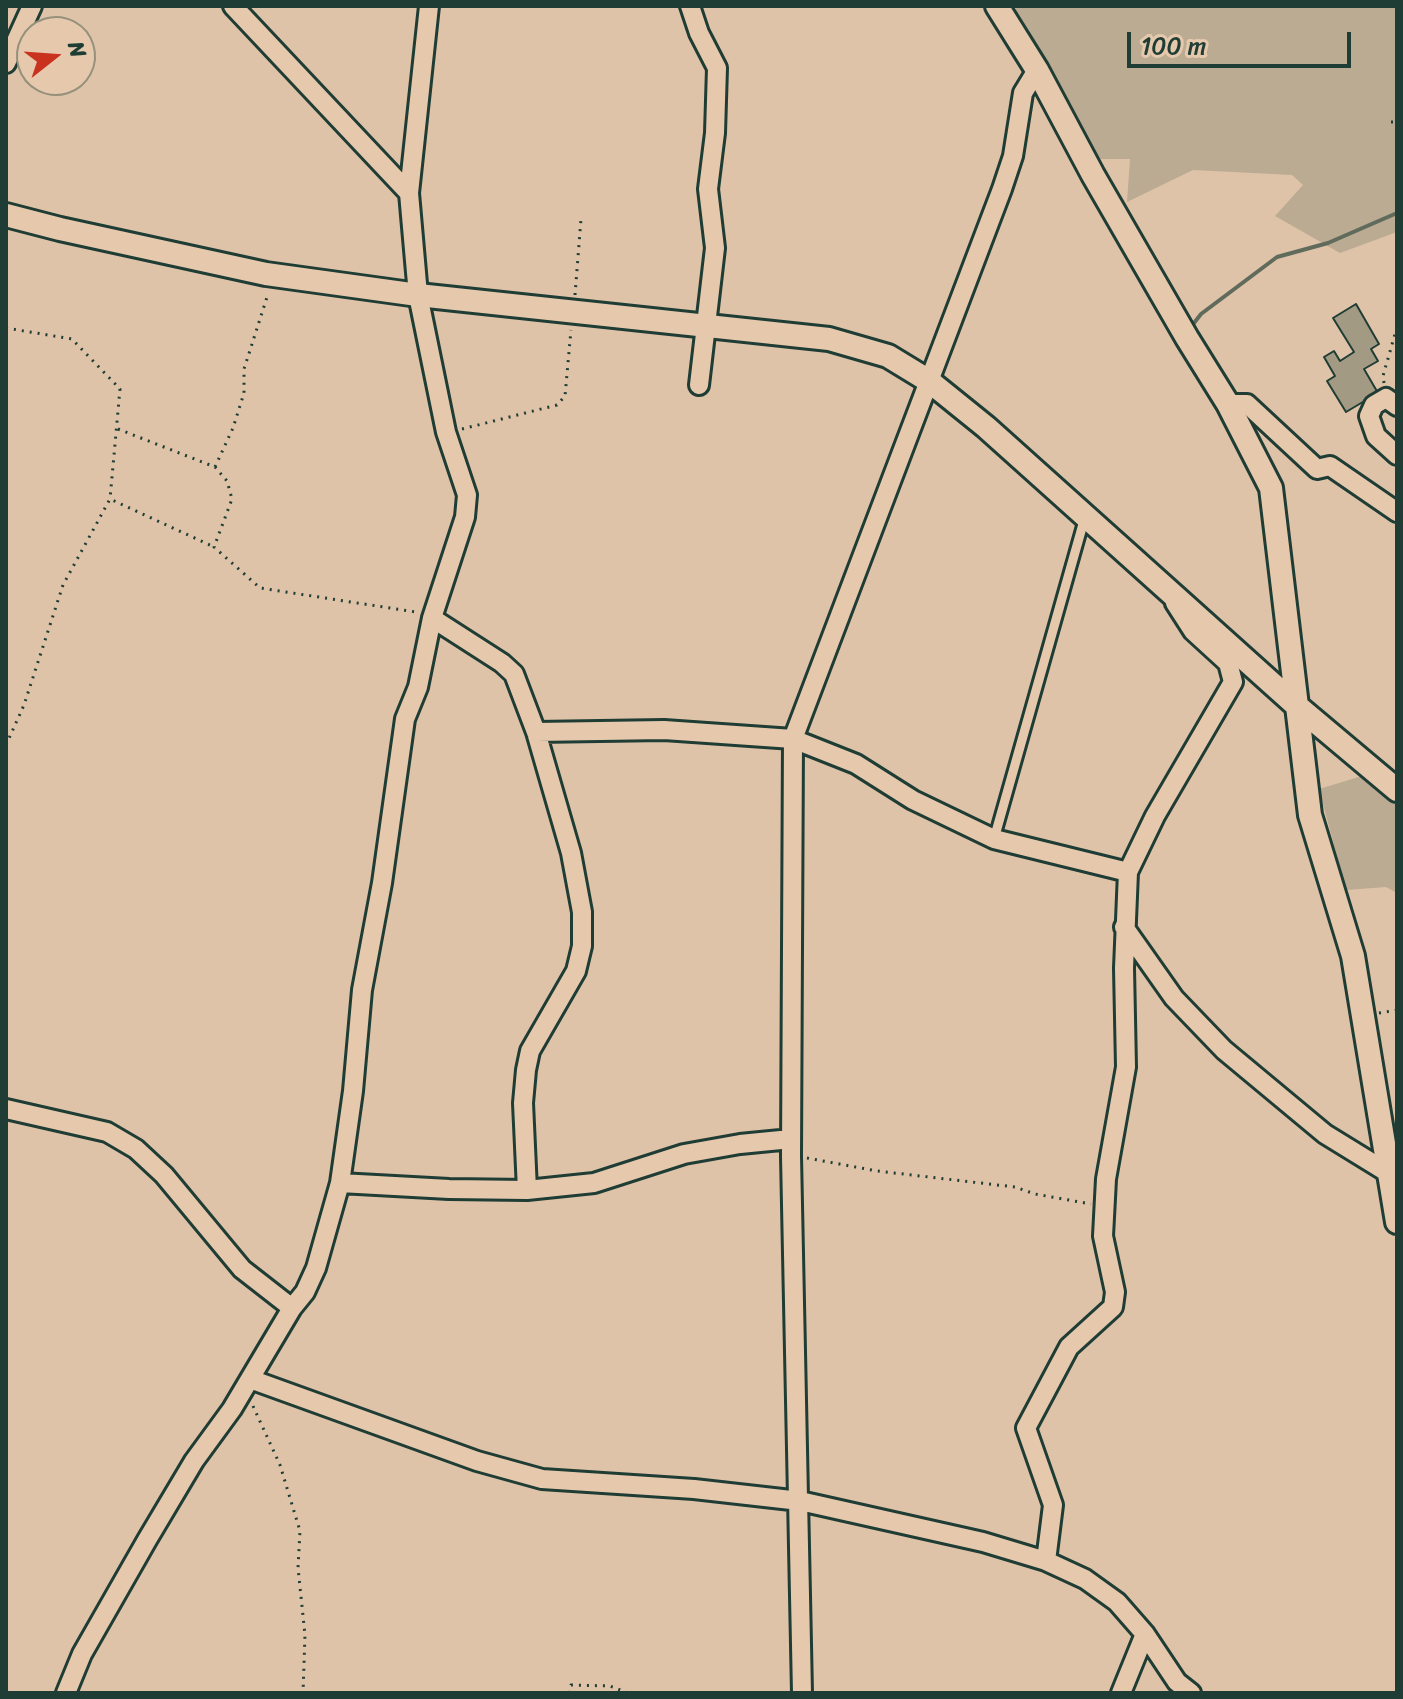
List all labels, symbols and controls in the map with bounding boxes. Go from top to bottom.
north arrow [16,16,96,96]
scale bar [1131,16,1355,66]
text: 100 m [1141,25,1206,67]
text: N [57,36,98,62]

